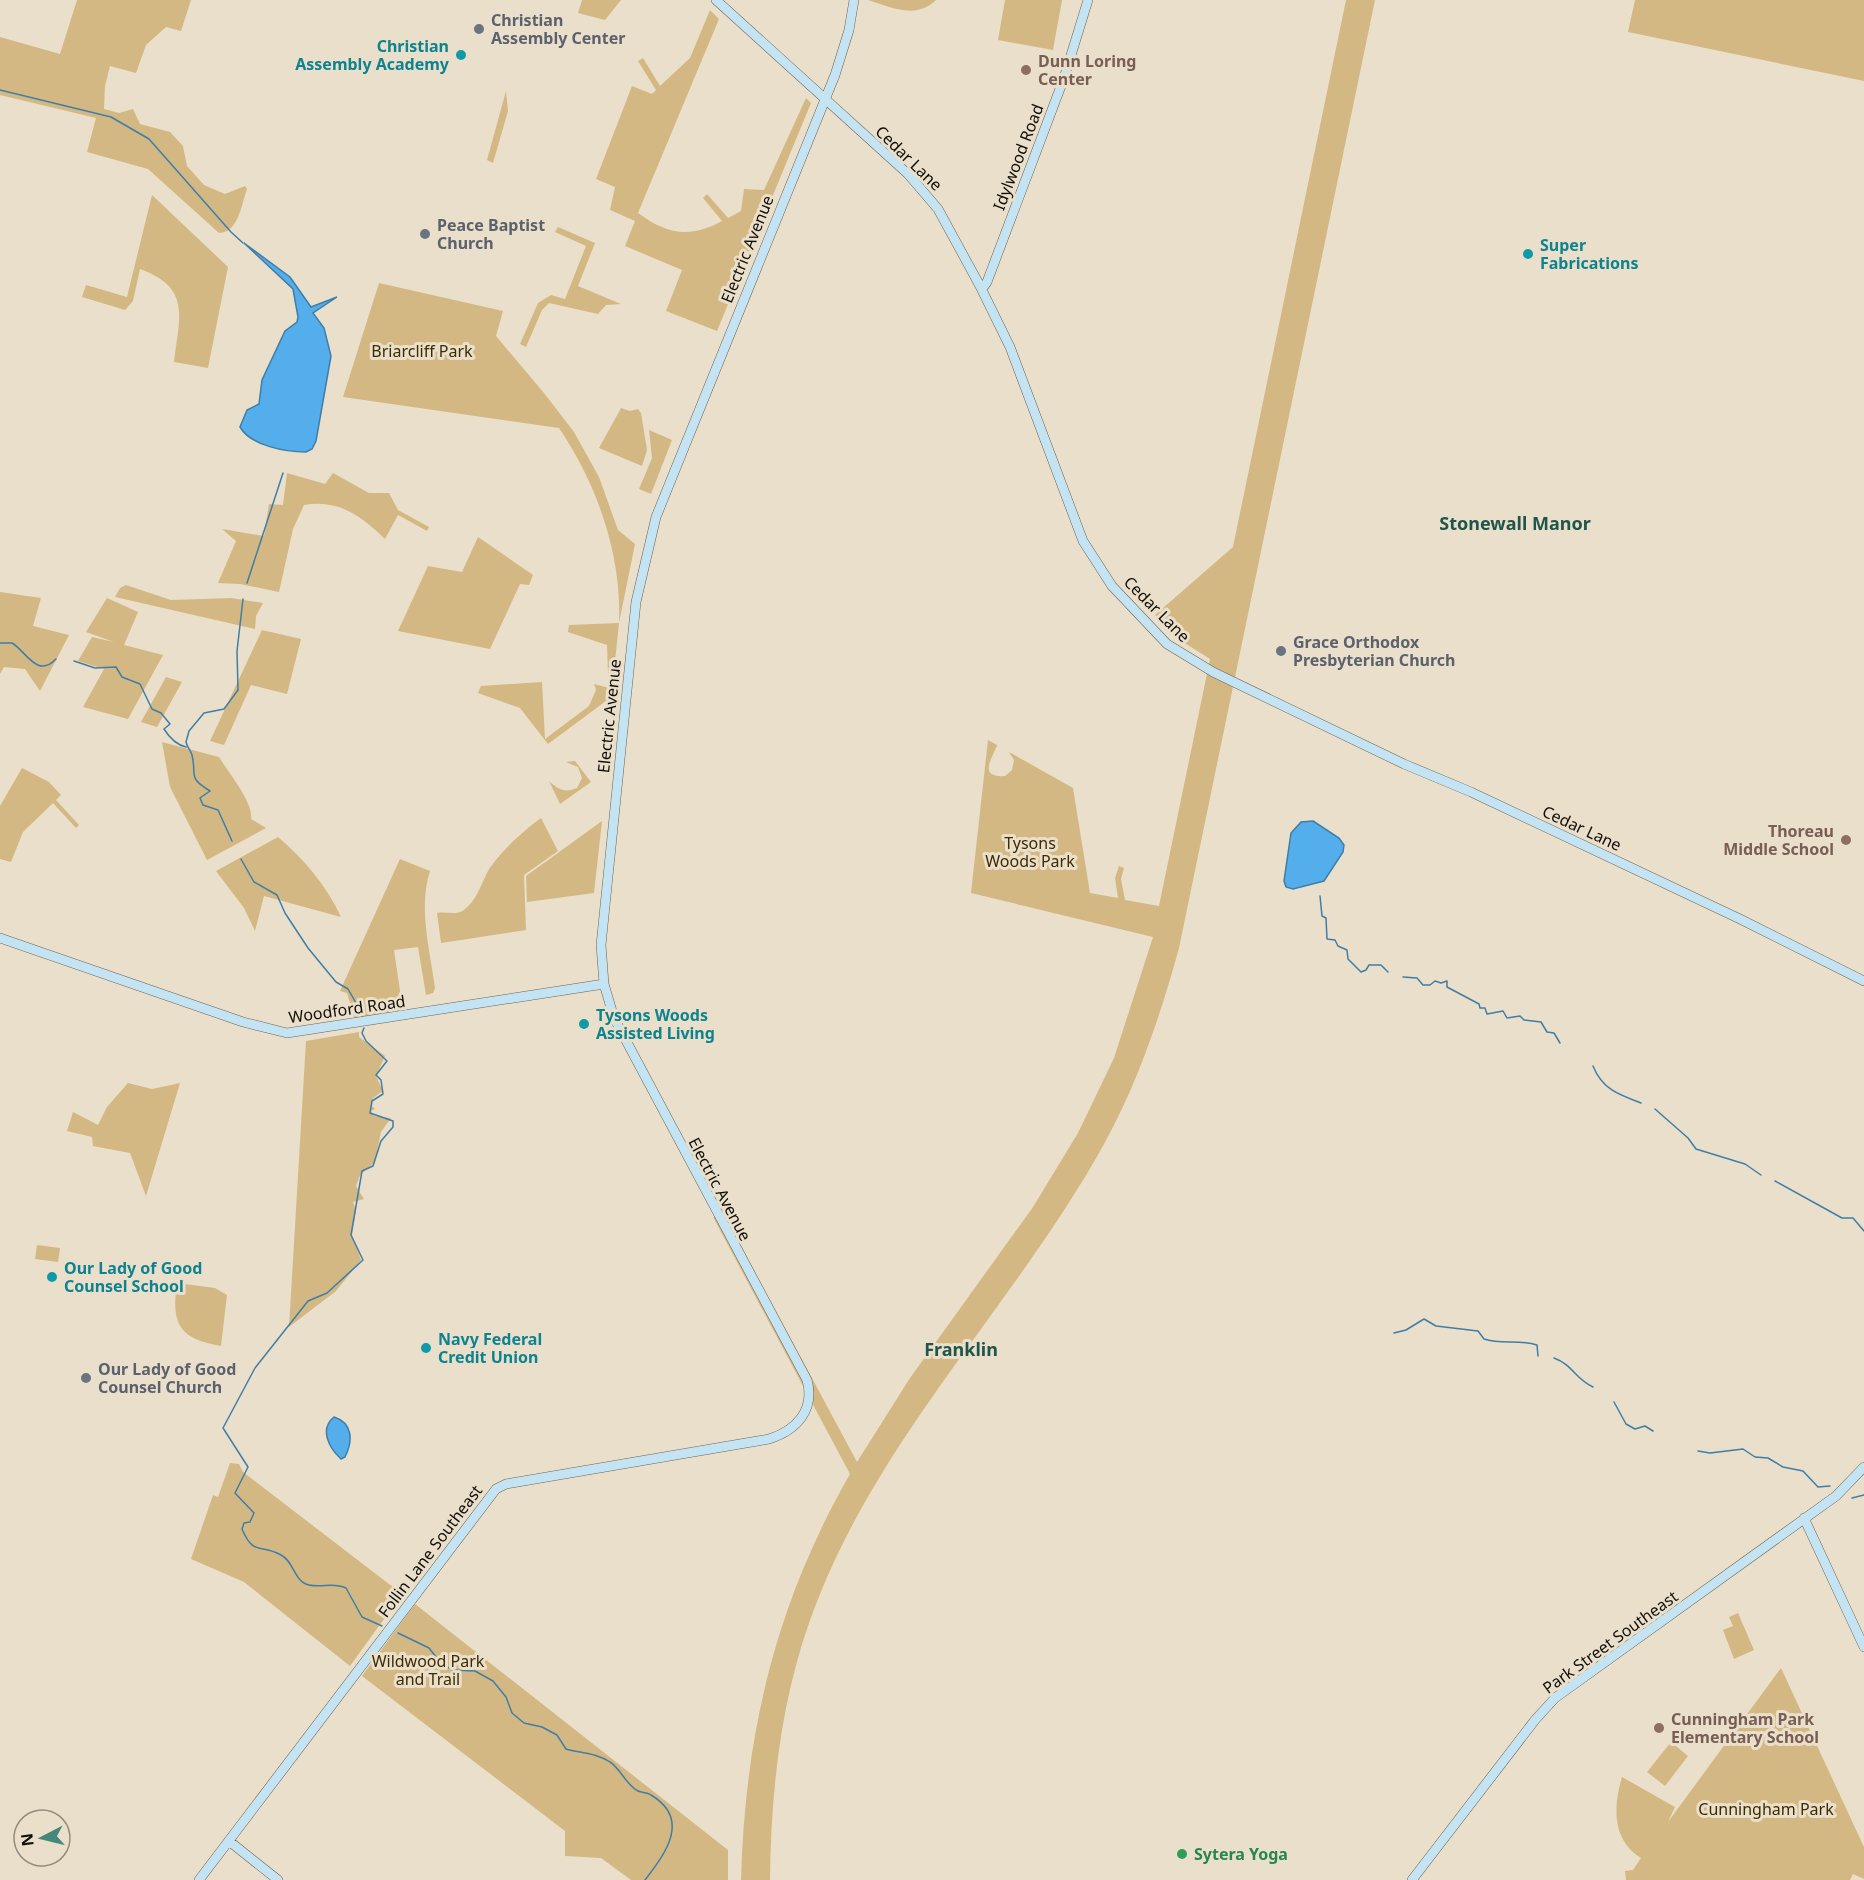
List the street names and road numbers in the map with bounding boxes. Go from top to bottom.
street label: Idylwood Road [988,101,1048,213]
street label: Cedar Lane [871,121,947,195]
street label: Electric Avenue [715,192,779,306]
street label: Cedar Lane [1119,571,1195,647]
street label: Electric Avenue [592,658,626,774]
street label: Cedar Lane [1539,800,1625,856]
street label: Woodford Road [287,990,407,1028]
street label: Electric Avenue [683,1133,757,1245]
street label: Follin Lane Southeast [373,1480,487,1622]
street label: Park Street Southeast [1538,1585,1682,1699]

